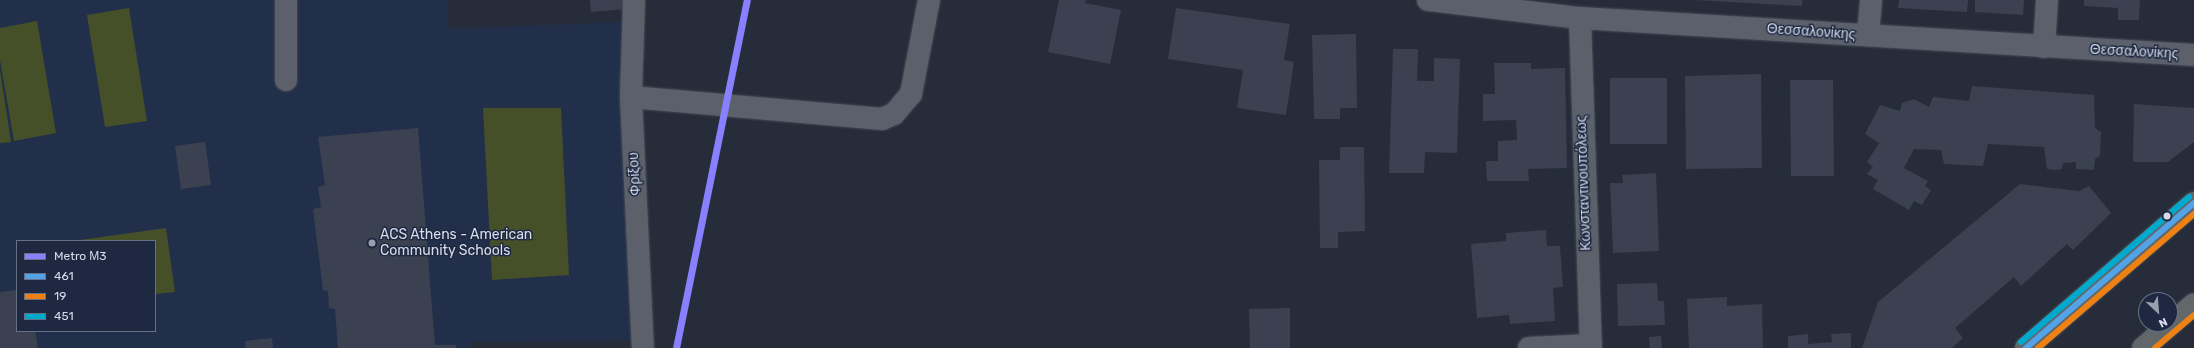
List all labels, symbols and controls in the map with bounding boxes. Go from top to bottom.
street label: Θεσσαλονίκης [1766,21,1856,43]
street label: Θεσσαλονίκης [2089,41,2179,63]
street label: Κωνσταντινουπόλεως [1573,115,1595,251]
street label: Φρίξου [625,152,645,196]
unlabelled marker [2162,211,2172,221]
place label: ACS Athens - American Community Schools [380,227,533,260]
marker: ACS Athens - American Community Schools [367,238,377,248]
legend [16,240,156,332]
text: Metro Μ3 [54,249,106,263]
text: 461 [54,269,74,283]
text: 19 [54,289,66,303]
north arrow [2138,292,2178,332]
text: 451 [54,309,74,323]
text: N [2157,315,2169,330]

